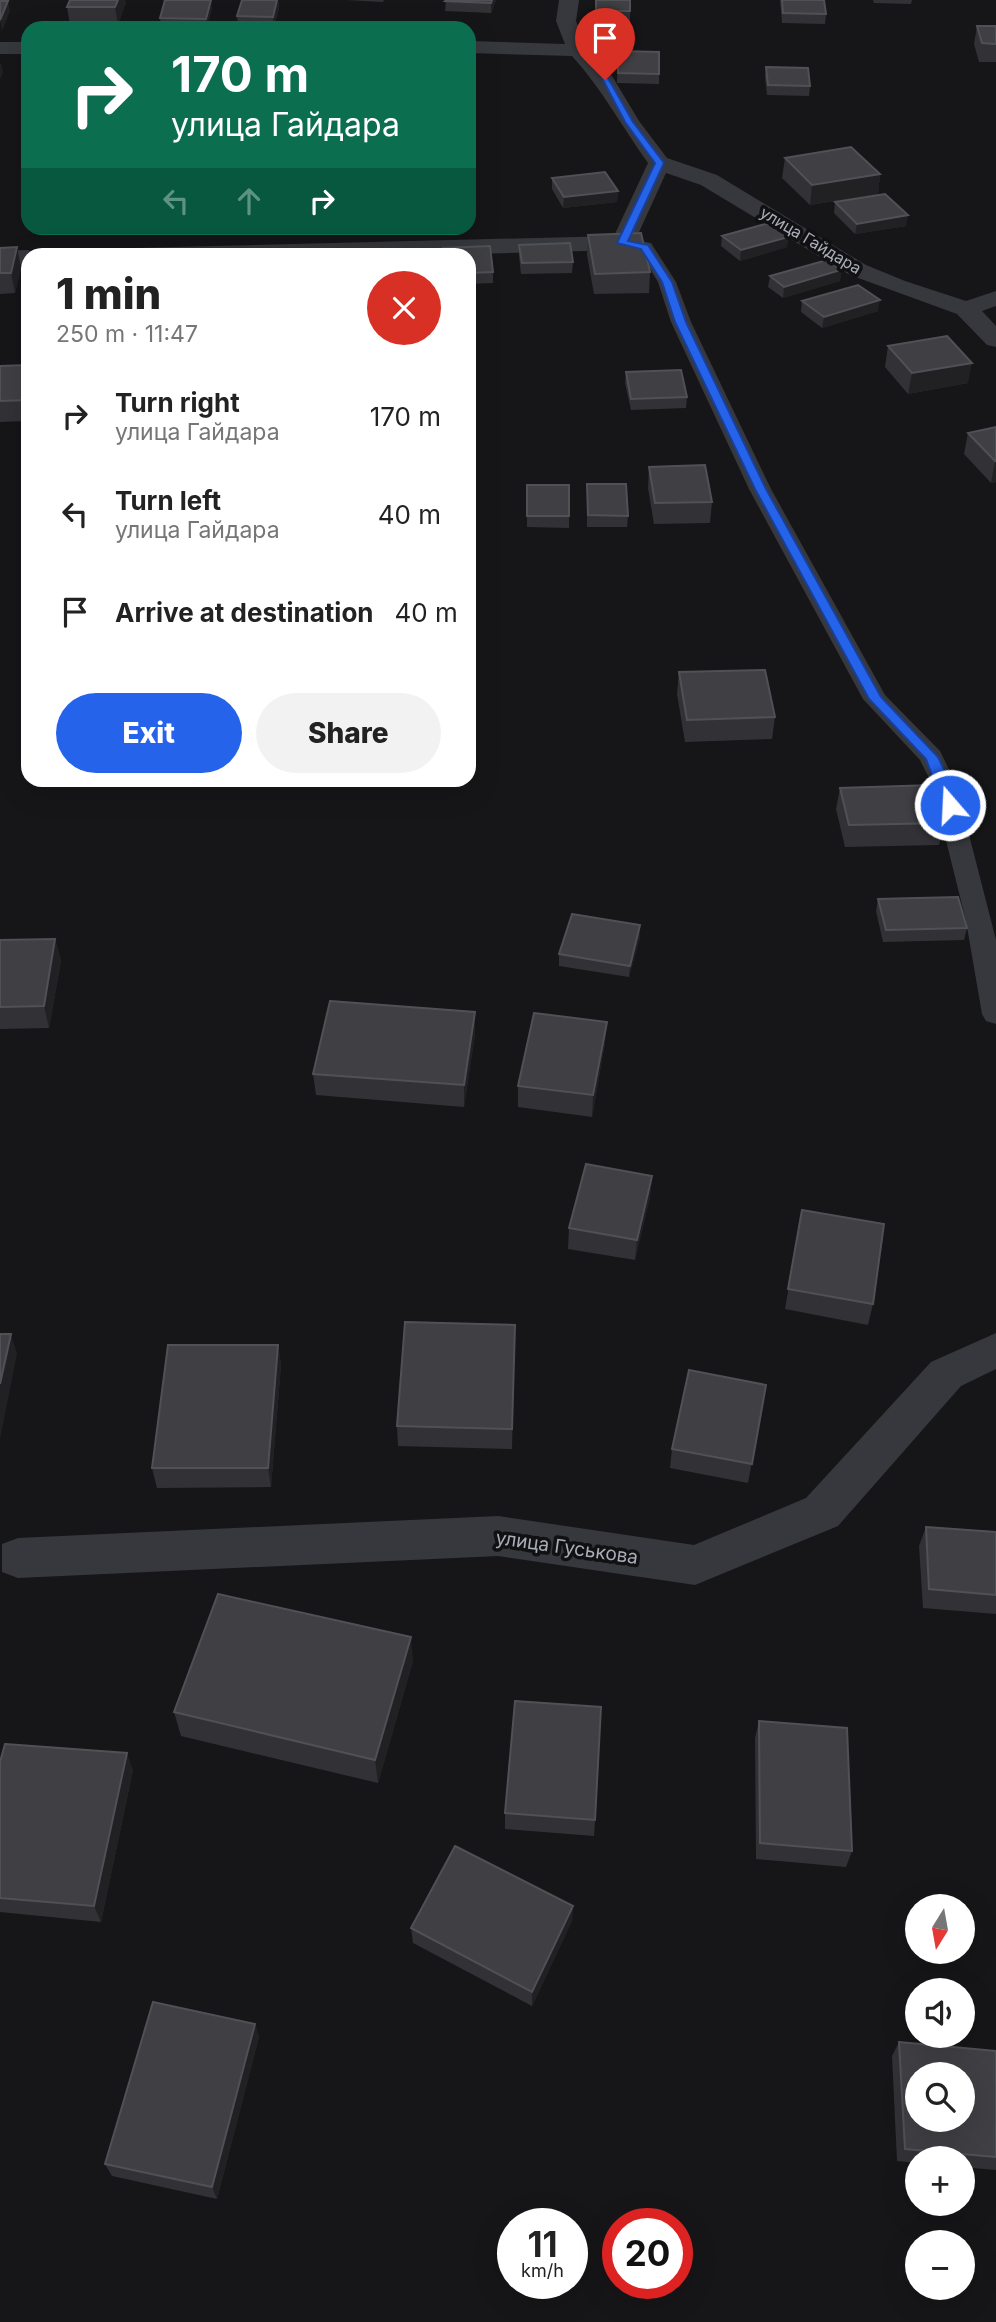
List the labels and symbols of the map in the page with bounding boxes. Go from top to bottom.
pin [575,8,635,80]
street label: улица Гайдара [757,202,865,278]
position arrow [913,768,987,842]
street label: улица Гуськова [494,1526,640,1569]
north arrow [905,1894,975,1964]
speed limit sign: 20 [602,2208,693,2299]

